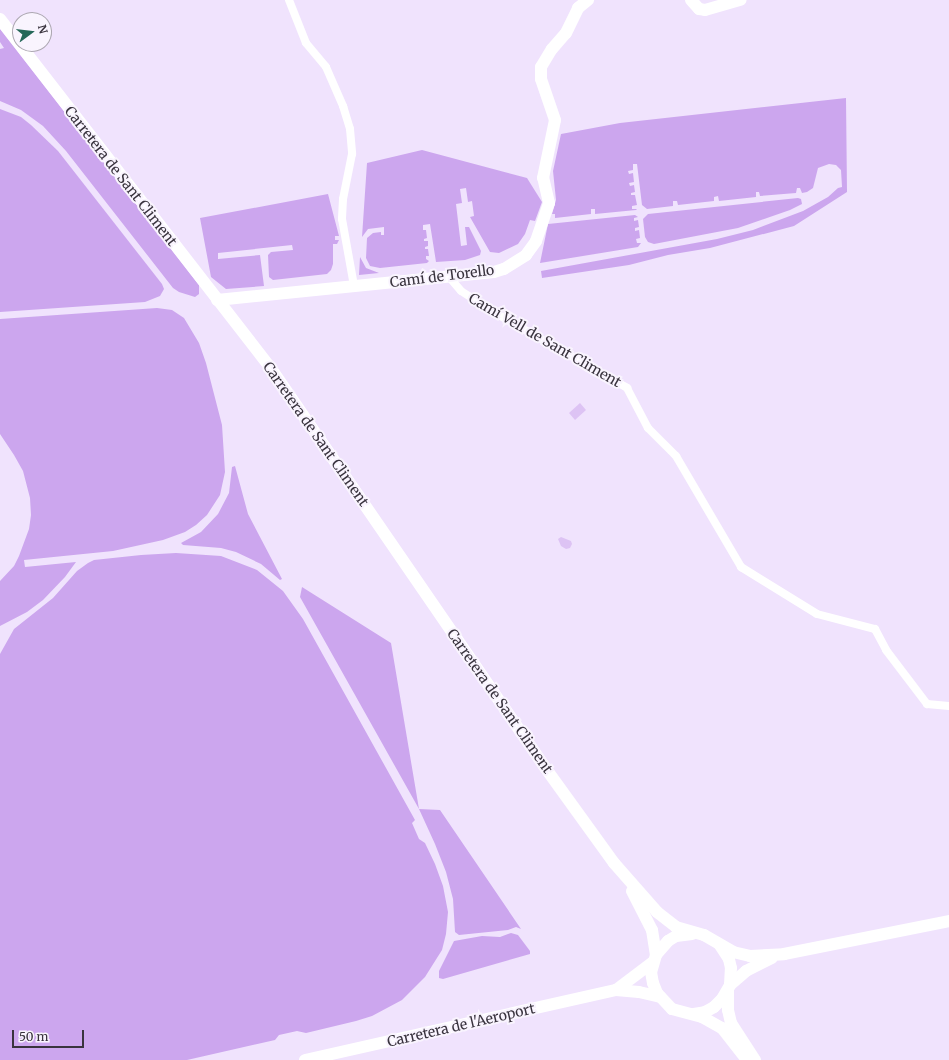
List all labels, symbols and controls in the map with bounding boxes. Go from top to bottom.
north arrow [12,12,52,52]
text: N [35,23,51,35]
street label: Carretera de Sant Climent [61,103,181,249]
street label: Camí de Torello [389,261,495,291]
street label: Camí Vell de Sant Climent [466,289,624,391]
street label: Carretera de Sant Climent [260,358,372,510]
street label: Carretera de Sant Climent [444,625,556,777]
street label: Carretera de l'Aeroport [385,1000,537,1050]
scale bar [14,1022,86,1048]
text: 50 m [19,1029,48,1044]

